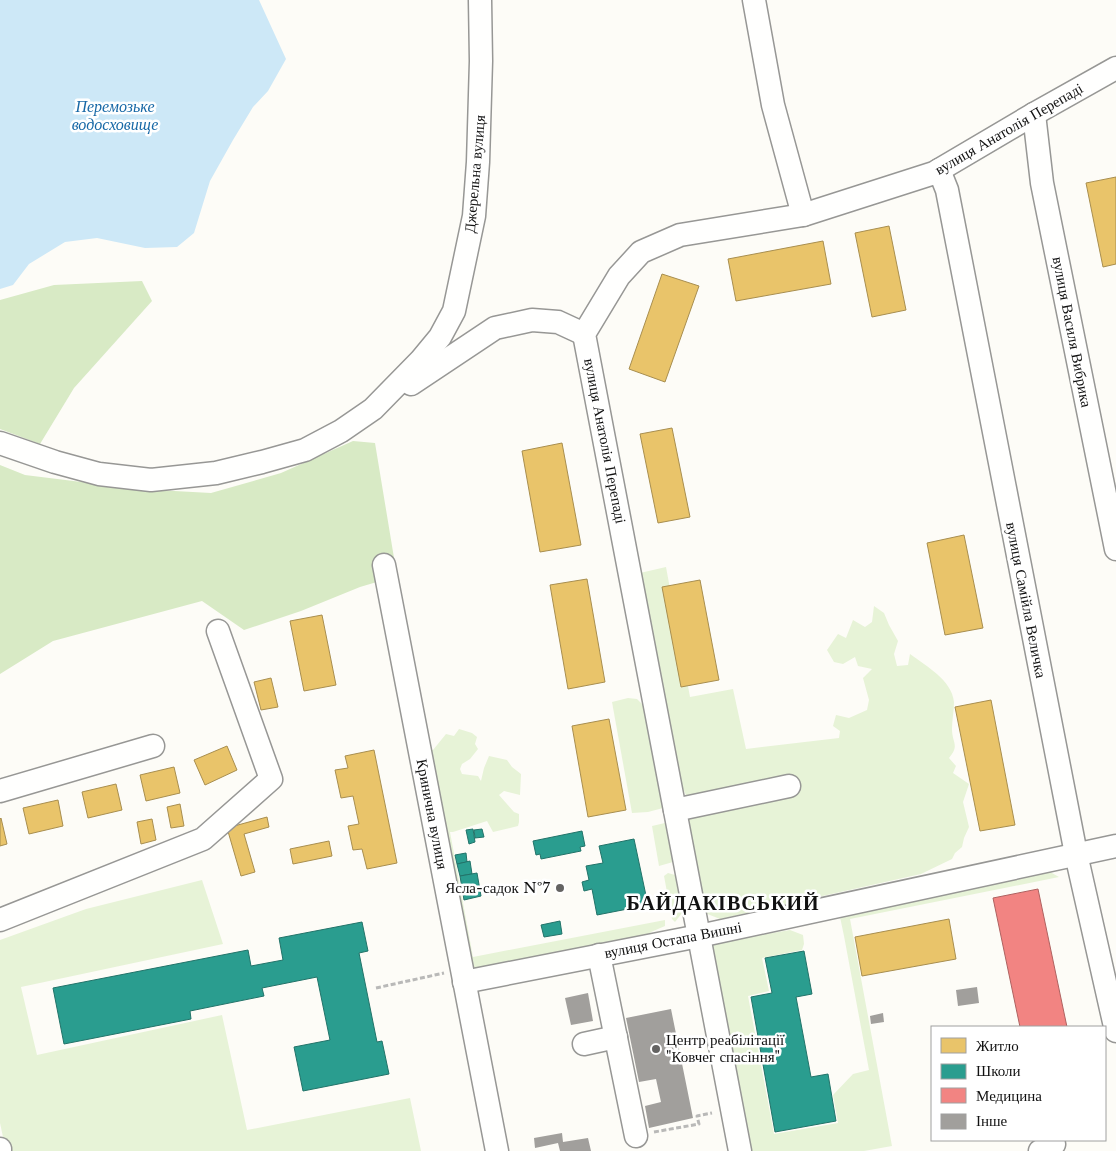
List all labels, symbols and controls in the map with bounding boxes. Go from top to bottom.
street label: вулиця Анатолія Перепаді [931,78,1086,179]
water label: Перемозьке водосховище [72,96,158,134]
street label: Джерельна вулиця [460,114,489,234]
street label: вулиця Василя Вибрика [1049,255,1096,409]
street label: вулиця Анатолія Перепаді [580,357,631,525]
street label: вулиця Самійла Величка [1002,520,1051,680]
street label: Кринична вулиця [412,757,453,871]
place label: Ясла-садок №7 [445,878,550,897]
marker: Ясла-садок №7 [554,882,566,894]
district label: БАЙДАКІВСЬКИЙ [626,891,820,915]
street label: вулиця Остапа Вишні [603,917,743,962]
legend [931,1026,1106,1141]
place label: Центр реабілітації "Ковчег спасіння" [666,1030,785,1066]
text: Житло [976,1036,1019,1055]
marker: Центр реабілітації "Ковчег спасіння" [650,1043,662,1055]
text: Школи [976,1061,1020,1080]
text: Медицина [976,1086,1042,1105]
text: Інше [976,1111,1008,1130]

